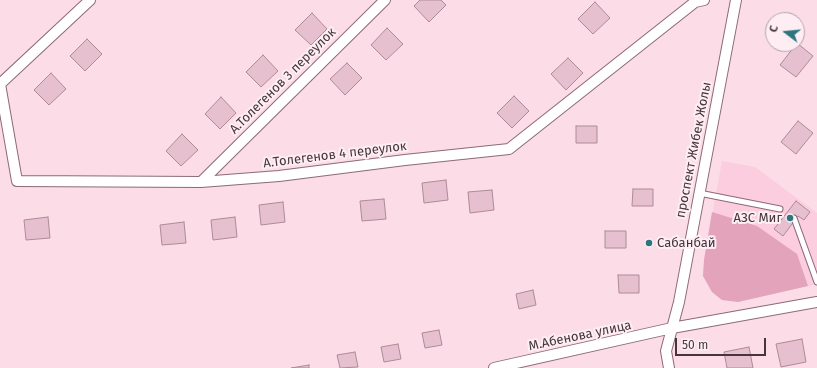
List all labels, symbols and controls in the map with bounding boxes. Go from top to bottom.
north arrow [765,12,805,52]
text: С [767,24,781,34]
street label: А.Толегенов 3 переулок [227,25,339,137]
street label: проспект Жибек Жолы [673,81,715,219]
street label: А.Толегенов 4 переулок [262,138,408,172]
place label: АЗС Миг [734,210,782,226]
marker: АЗС Миг [785,213,795,223]
place label: Сабанбай [657,235,716,251]
marker: Сабанбай [644,238,654,248]
street label: М.Абенова улица [527,317,633,355]
scale bar [677,330,768,356]
text: 50 m [682,338,708,352]

